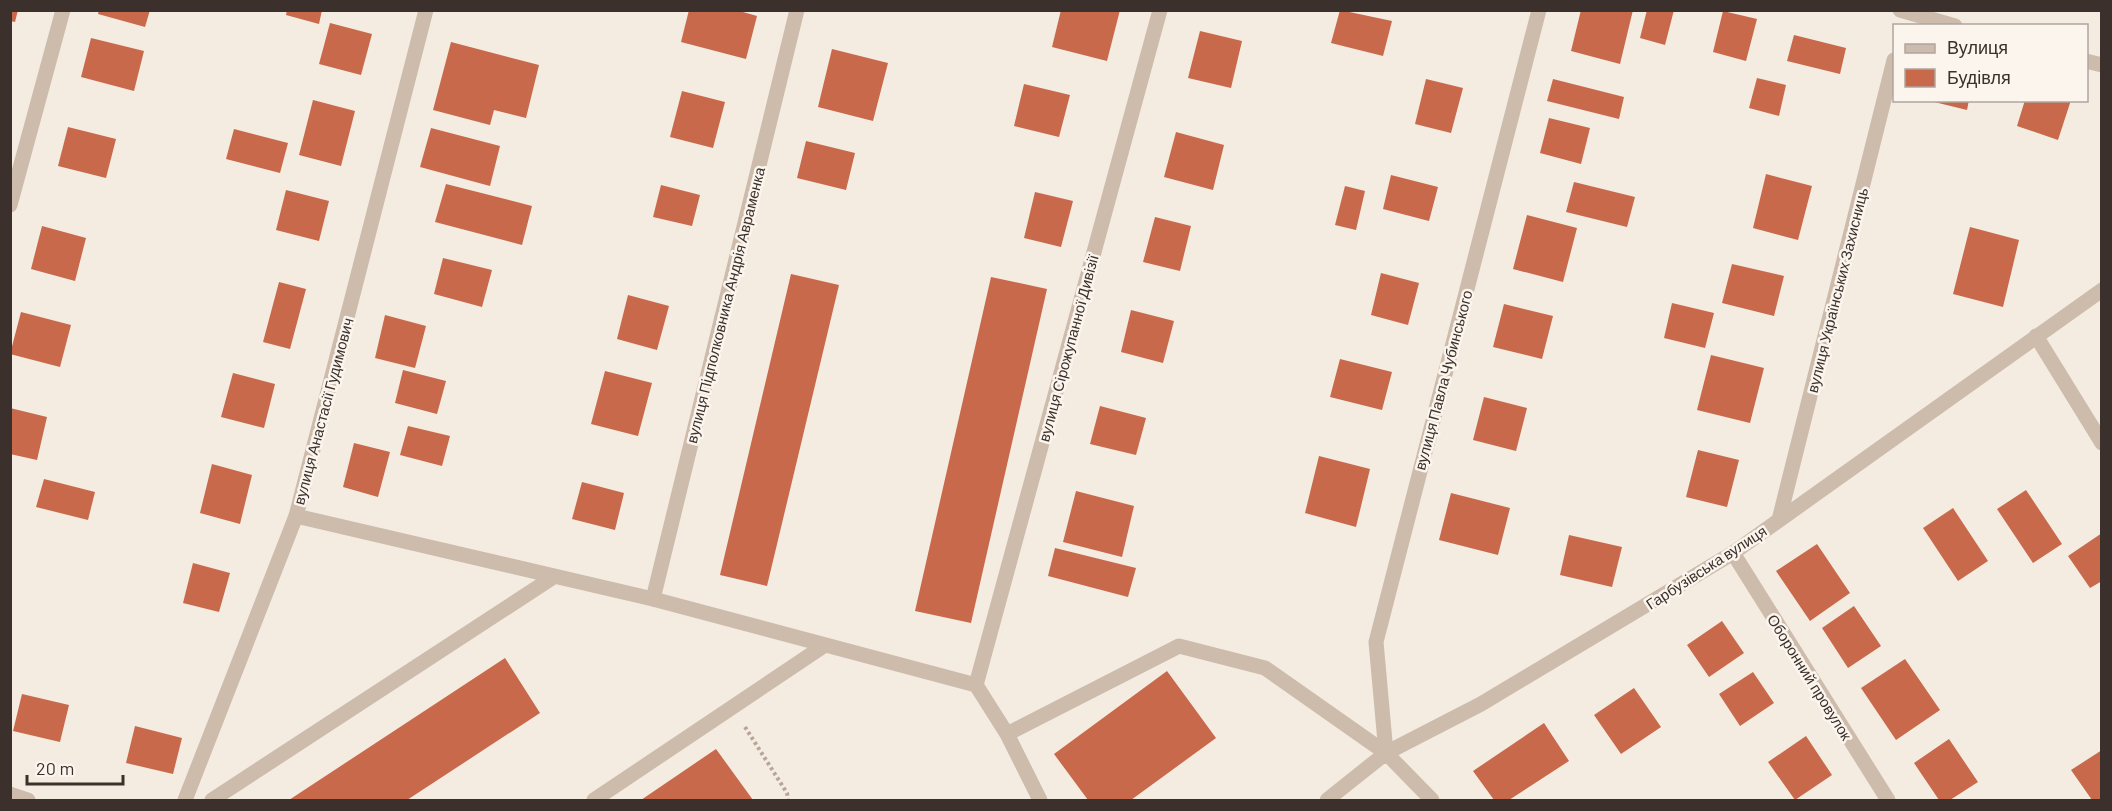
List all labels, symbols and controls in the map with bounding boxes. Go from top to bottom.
legend [1893,24,2088,102]
text: Вулиця [1947,36,2008,58]
text: Будівля [1947,66,2011,88]
street label: вулиця Підполковника Андрія Авраменка [682,164,768,445]
street label: вулиця Українських Захисниць [1803,185,1871,394]
street label: вулиця Сірожупанної Дивізії [1034,252,1102,443]
street label: вулиця Павла Чубинського [1410,288,1476,472]
street label: вулиця Анастасії Гудимович [289,316,357,506]
street label: Гарбузівська вулиця [1642,521,1770,613]
street label: Оборонний провулок [1764,611,1856,744]
scale bar [27,748,123,786]
text: 20 m [36,757,74,779]

